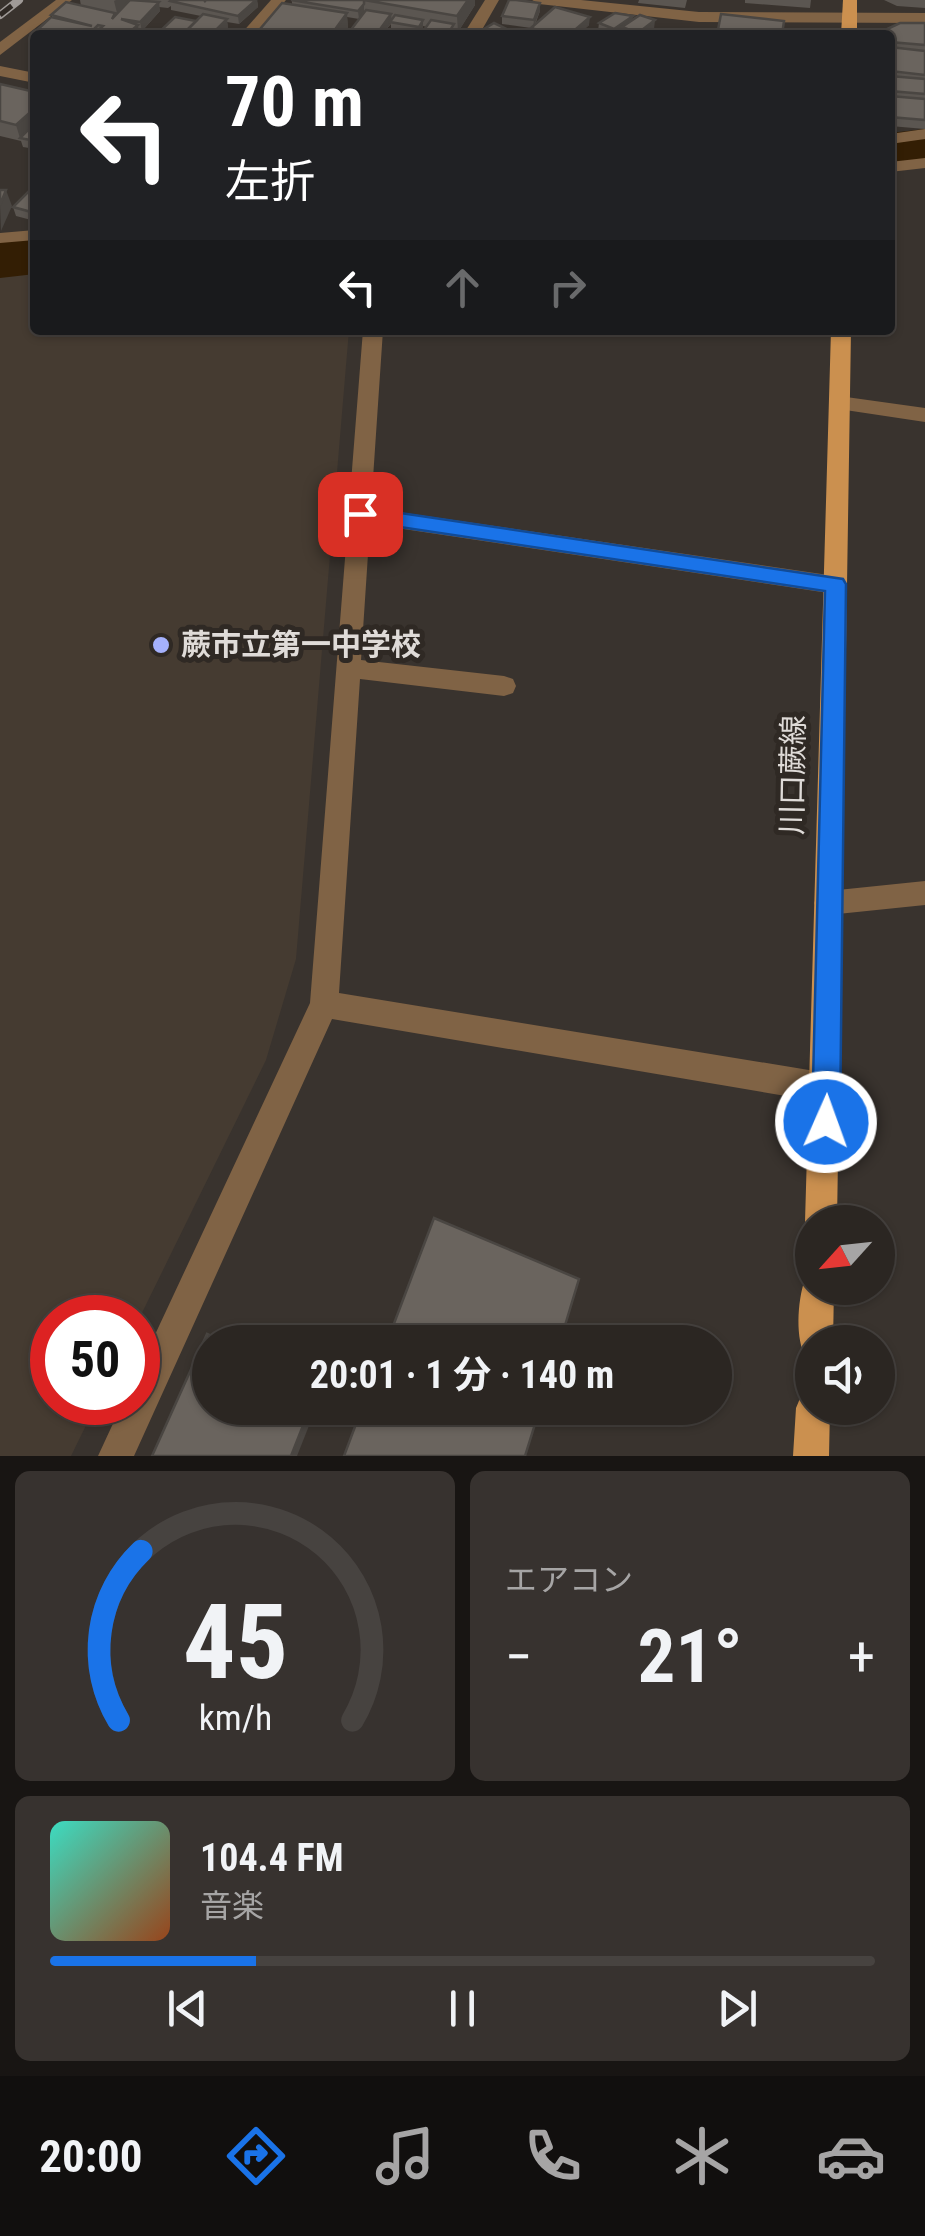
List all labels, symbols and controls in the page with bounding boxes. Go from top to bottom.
text: 70 m [225,61,364,143]
icon: left [60,70,190,200]
text: 左折 [225,155,315,208]
icon: left [330,260,385,315]
icon: ahead [435,260,490,315]
icon: right [540,260,595,315]
pin [318,472,403,557]
icon: arrive [333,487,388,542]
place label: 蕨市立第一中学校 [181,627,421,662]
marker: 蕨市立第一中学校 [150,634,172,656]
street label: 川口蕨線 [774,715,811,835]
position arrow [774,1070,878,1174]
north arrow [795,1205,895,1305]
map controls [795,1205,895,1425]
speed limit sign: 50 [30,1295,160,1425]
button: sound [795,1325,895,1425]
text: 20:01 · 1 分 · 140 m [310,1353,614,1397]
text: エアコン [505,1561,633,1599]
text: 45 [182,1582,288,1703]
text: 21° [638,1612,743,1700]
text: − [505,1625,533,1689]
text: + [848,1625,875,1689]
text: km/h [198,1697,272,1739]
text: 104.4 FM [200,1836,344,1880]
text: 音楽 [200,1887,264,1925]
icon: previous [160,1981,215,2036]
icon: pause [435,1981,490,2036]
icon: next [710,1981,765,2036]
icon: directions [221,2121,291,2191]
icon: music [370,2121,440,2191]
icon: phone [518,2121,588,2191]
icon: climate [667,2121,737,2191]
icon: car [816,2121,886,2191]
text: 20:00 [39,2130,143,2183]

